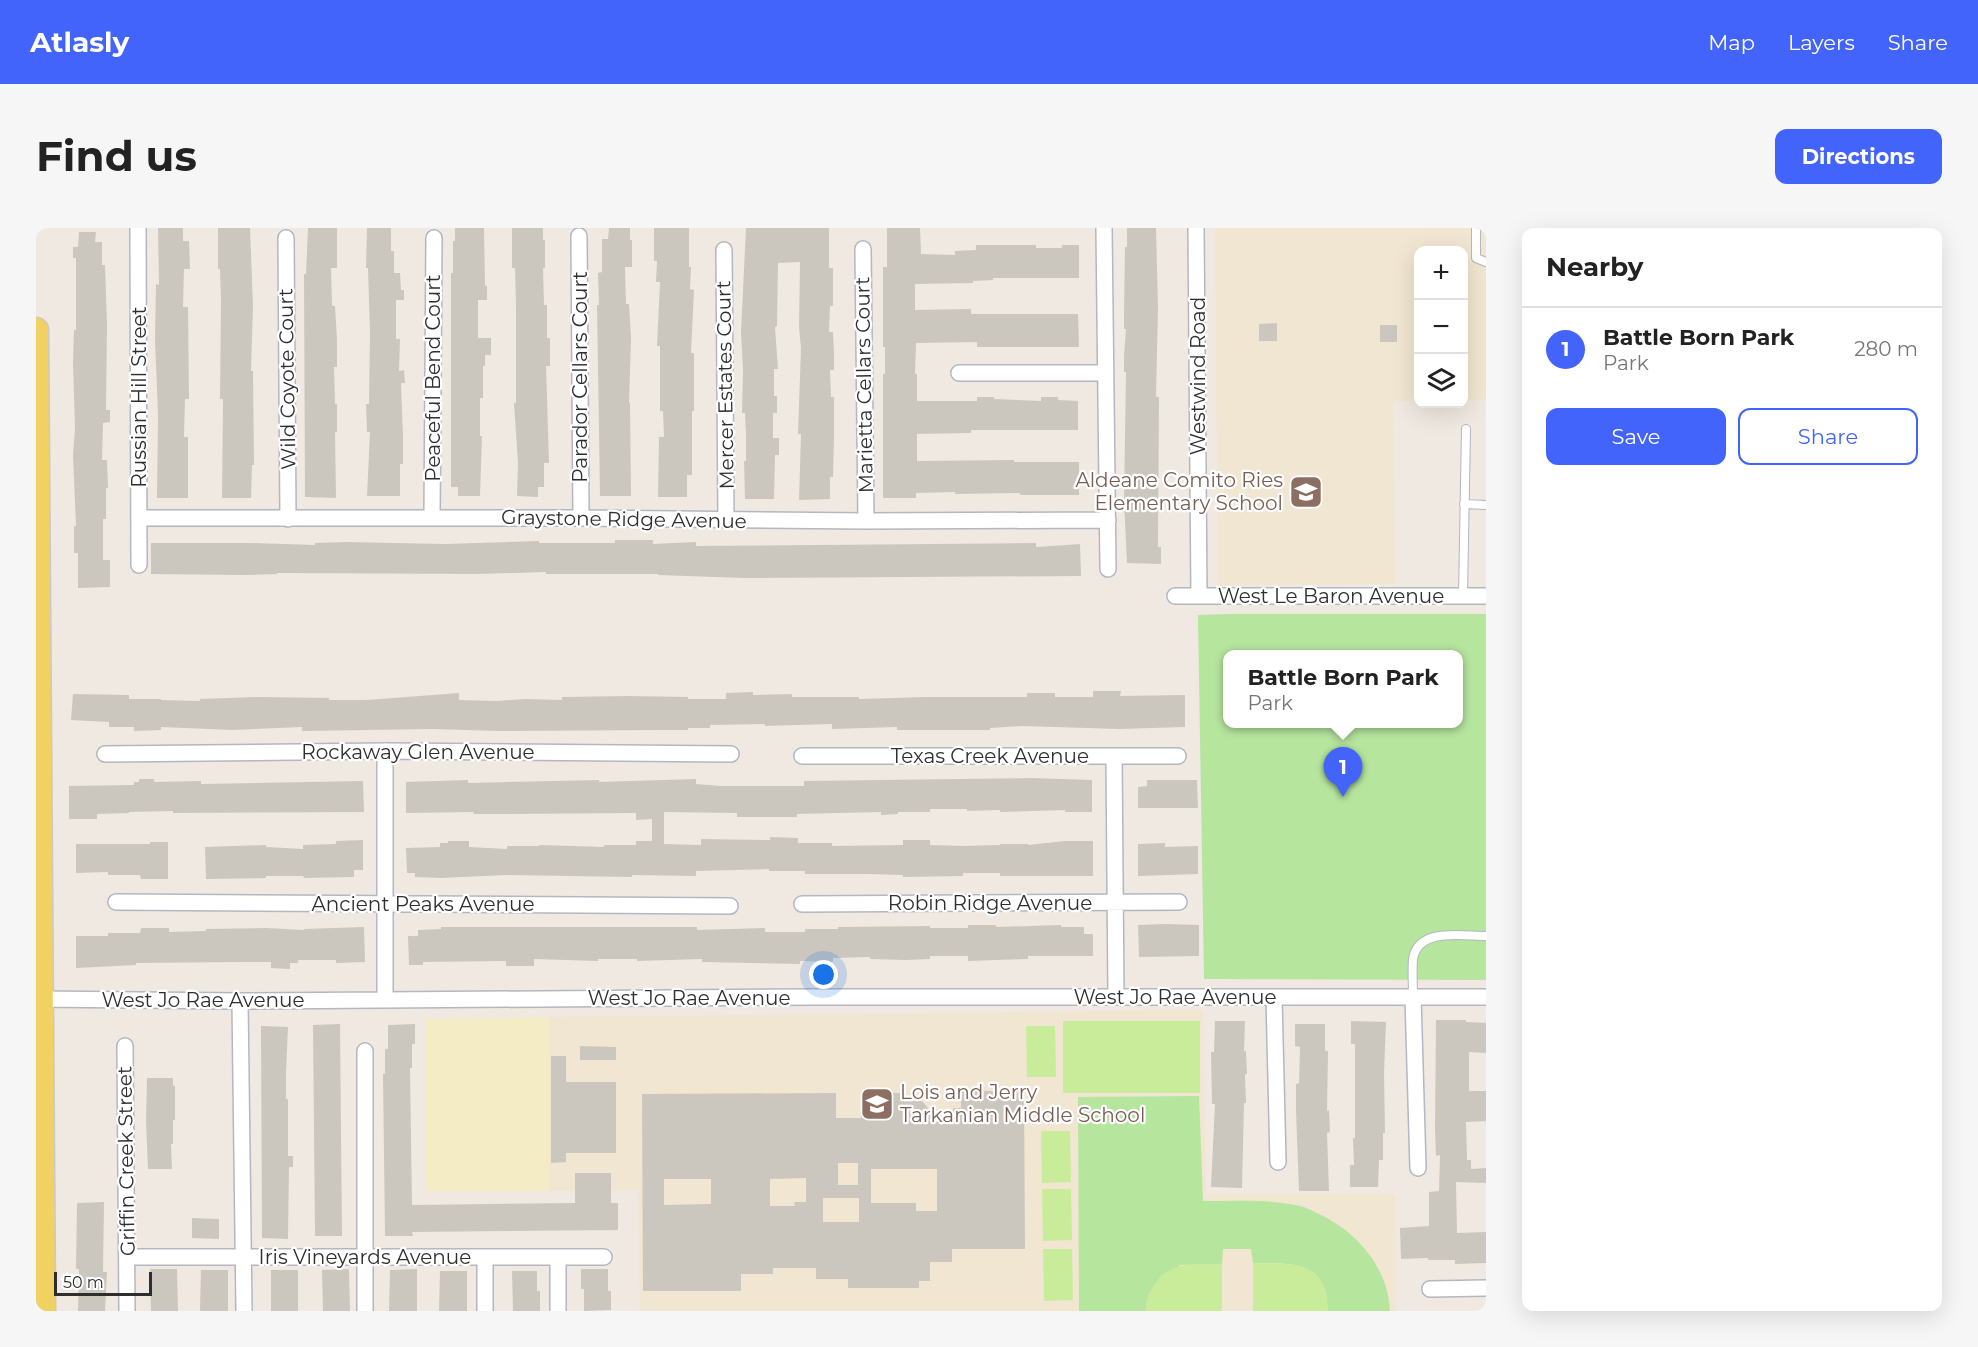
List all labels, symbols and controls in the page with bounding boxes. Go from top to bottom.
text: Atlasly [30,25,129,59]
text: Map [1708,30,1755,55]
text: Layers [1788,30,1855,55]
text: Share [1888,30,1948,55]
button: Directions [1775,129,1942,184]
text: Find us [36,130,197,182]
map controls [1414,246,1468,408]
button: + [1414,246,1468,300]
text: Nearby [1546,251,1643,283]
street label: Parador Cellars Court [568,271,592,483]
street label: Peaceful Bend Court [421,274,445,482]
street label: Marietta Cellars Court [850,277,878,493]
street label: Mercer Estates Court [711,280,739,490]
street label: Wild Coyote Court [273,288,301,470]
street label: Westwind Road [1186,297,1210,455]
button: − [1414,300,1468,354]
street label: Russian Hill Street [127,306,151,488]
text: Battle Born Park [1603,324,1794,351]
text: 1 [1562,337,1569,361]
text: 280 m [1854,337,1918,361]
text: Park [1603,351,1649,375]
button: layers [1414,354,1468,408]
button: Save [1546,408,1726,465]
button: Share [1738,408,1918,465]
place label: Aldeane Comito Ries Elementary School [1075,468,1283,515]
school or university icon: Aldeane Comito Ries Elementary School [1288,474,1324,510]
street label: Graystone Ridge Avenue [501,505,747,533]
street label: West Le Baron Avenue [1218,584,1444,608]
popup [1223,650,1463,728]
text: Battle Born Park [1247,664,1439,691]
text: Park [1247,691,1293,715]
street label: Rockaway Glen Avenue [301,740,535,764]
street label: Texas Creek Avenue [891,744,1089,768]
pin: 1 [1324,748,1362,797]
street label: Robin Ridge Avenue [888,891,1092,915]
street label: Ancient Peaks Avenue [311,892,535,916]
your location [809,960,838,989]
street label: West Jo Rae Avenue [1073,985,1277,1009]
street label: West Jo Rae Avenue [587,986,791,1010]
street label: West Jo Rae Avenue [101,988,305,1012]
street label: Griffin Creek Street [112,1066,140,1256]
place label: Lois and Jerry Tarkanian Middle School [900,1080,1145,1127]
school or university icon: Lois and Jerry Tarkanian Middle School [859,1086,895,1122]
street label: Iris Vineyards Avenue [259,1245,471,1269]
scale bar [54,1269,152,1296]
text: 50 m [63,1273,104,1292]

